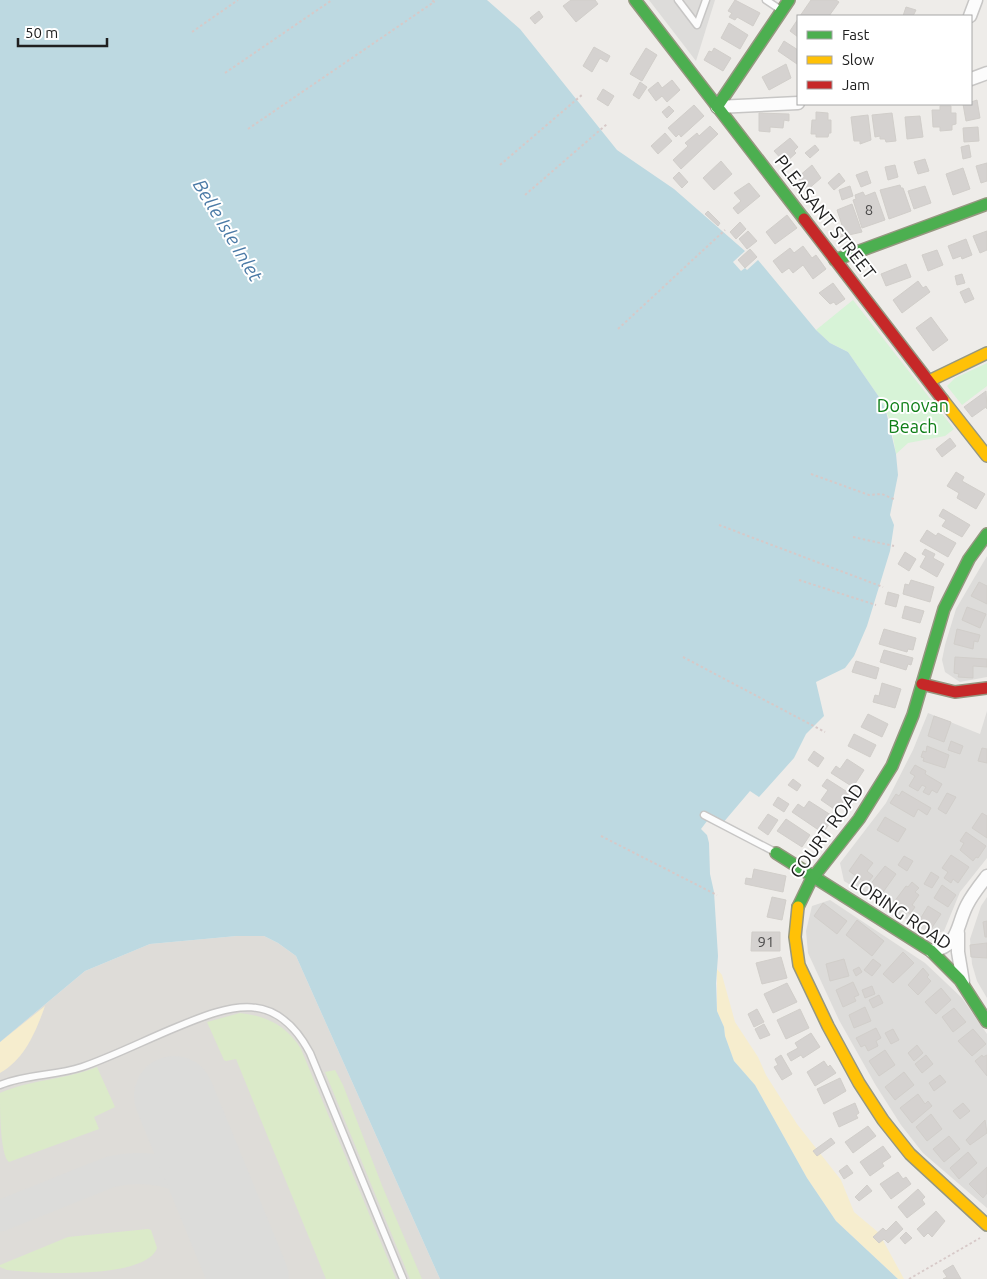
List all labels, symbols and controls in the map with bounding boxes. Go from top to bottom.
scale bar [18,15,106,47]
legend [797,15,972,105]
text: 50 m [25,24,58,41]
text: Fast [842,26,870,43]
text: Slow [842,51,875,68]
text: Jam [842,76,870,93]
street label: PLEASANT STREET [771,151,880,282]
water label: Belle Isle Inlet [189,175,267,286]
house number: 8 [865,201,873,218]
park label: Donovan Beach [877,395,949,436]
street label: COURT ROAD [785,779,867,882]
street label: LORING ROAD [848,871,956,953]
house number: 91 [758,933,774,950]

